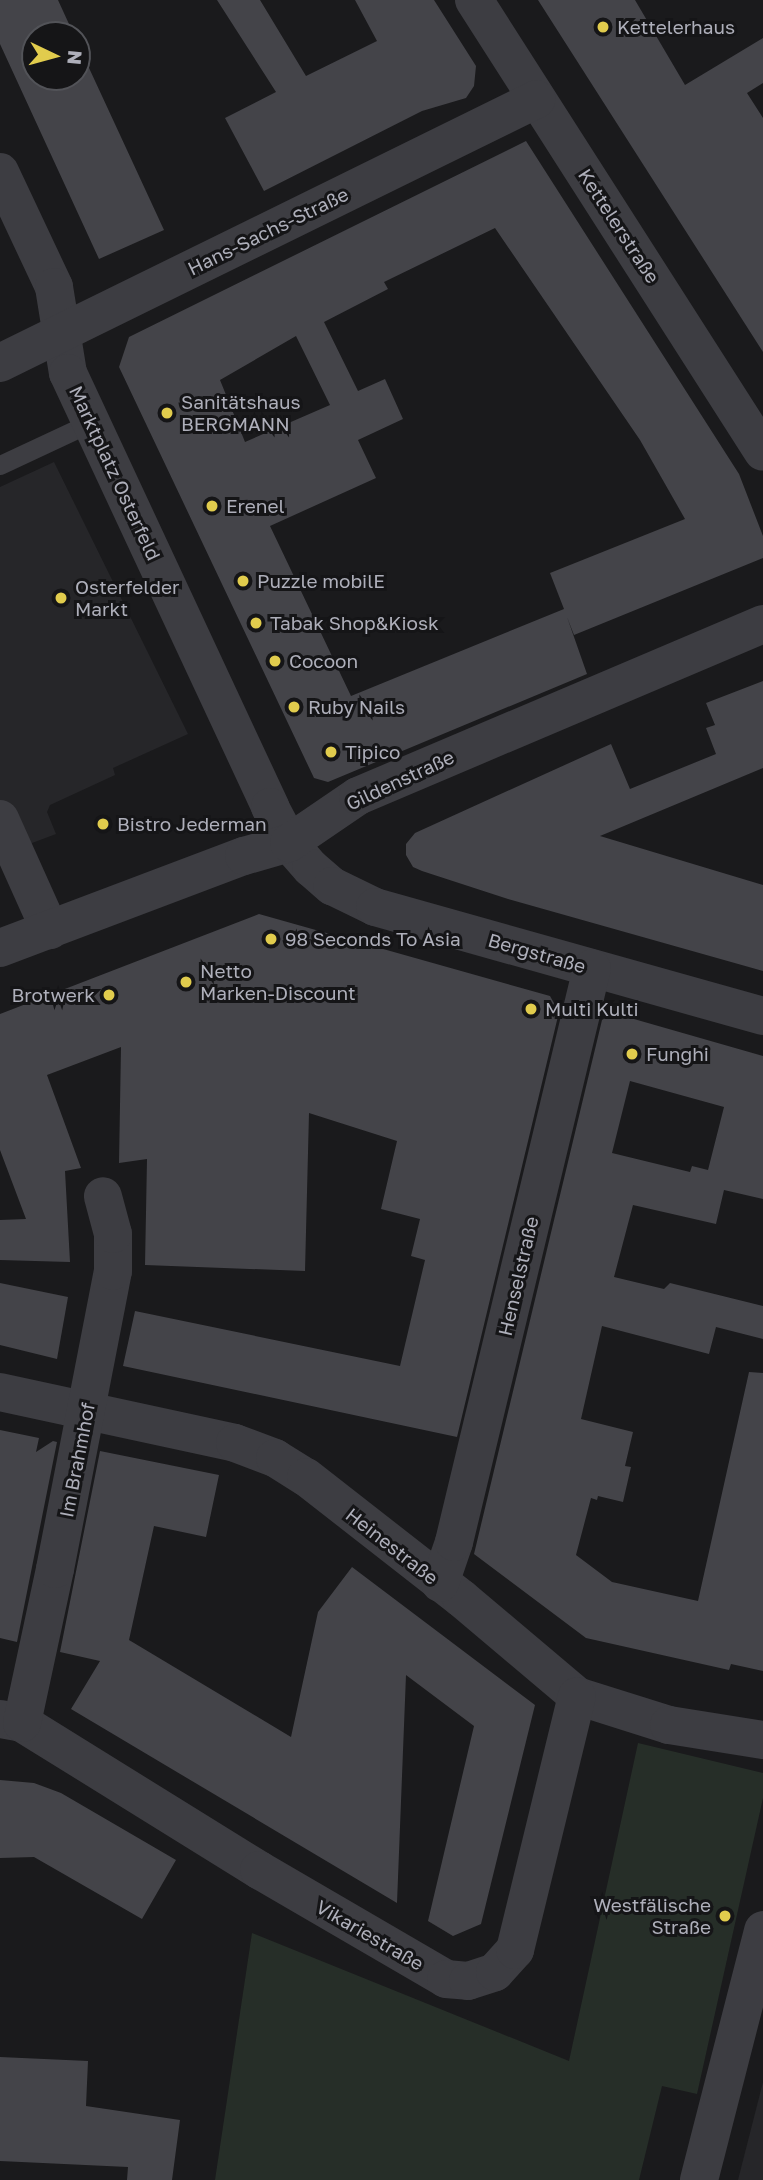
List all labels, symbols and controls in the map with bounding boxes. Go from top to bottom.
place label: Kettelerhaus [617,16,735,38]
marker: Kettelerhaus [595,19,611,35]
north arrow [21,21,91,91]
text: N [63,49,88,66]
street label: Kettelerstraße [574,165,664,287]
street label: Hans-Sachs-Straße [184,182,352,280]
street label: Marktplatz Osterfeld [65,382,165,564]
place label: Sanitätshaus BERGMANN [181,391,300,435]
marker: Sanitätshaus BERGMANN [159,405,175,421]
place label: Erenel [226,495,285,517]
marker: Erenel [204,498,220,514]
place label: Puzzle mobilE [257,570,385,592]
marker: Puzzle mobilE [235,573,251,589]
place label: Osterfelder Markt [75,576,179,620]
marker: Osterfelder Markt [53,590,69,606]
place label: Tabak Shop&Kiosk [270,612,439,634]
marker: Tabak Shop&Kiosk [248,615,264,631]
place label: Cocoon [289,650,358,672]
marker: Cocoon [267,653,283,669]
place label: Ruby Nails [308,696,405,718]
marker: Ruby Nails [286,699,302,715]
place label: Tipico [345,741,400,763]
marker: Tipico [323,744,339,760]
street label: Gildenstraße [342,745,458,815]
place label: Bistro Jederman [117,813,267,835]
marker: Bistro Jederman [95,816,111,832]
place label: 98 Seconds To Asia [285,928,461,950]
street label: Bergstraße [486,928,588,978]
marker: 98 Seconds To Asia [263,931,279,947]
place label: Netto Marken-Discount [200,960,356,1004]
marker: Netto Marken-Discount [178,974,194,990]
place label: Brotwerk [11,984,95,1006]
marker: Brotwerk [101,987,117,1003]
place label: Multi Kulti [545,998,639,1020]
marker: Multi Kulti [523,1001,539,1017]
place label: Funghi [646,1043,709,1065]
marker: Funghi [624,1046,640,1062]
street label: Henselstraße [493,1214,543,1338]
street label: Im Brahmhof [55,1401,99,1519]
street label: Heinestraße [341,1503,443,1589]
place label: Westfälische Straße [593,1894,711,1938]
street label: Vikariestraße [312,1895,428,1975]
marker: Westfälische Straße [717,1908,733,1924]

